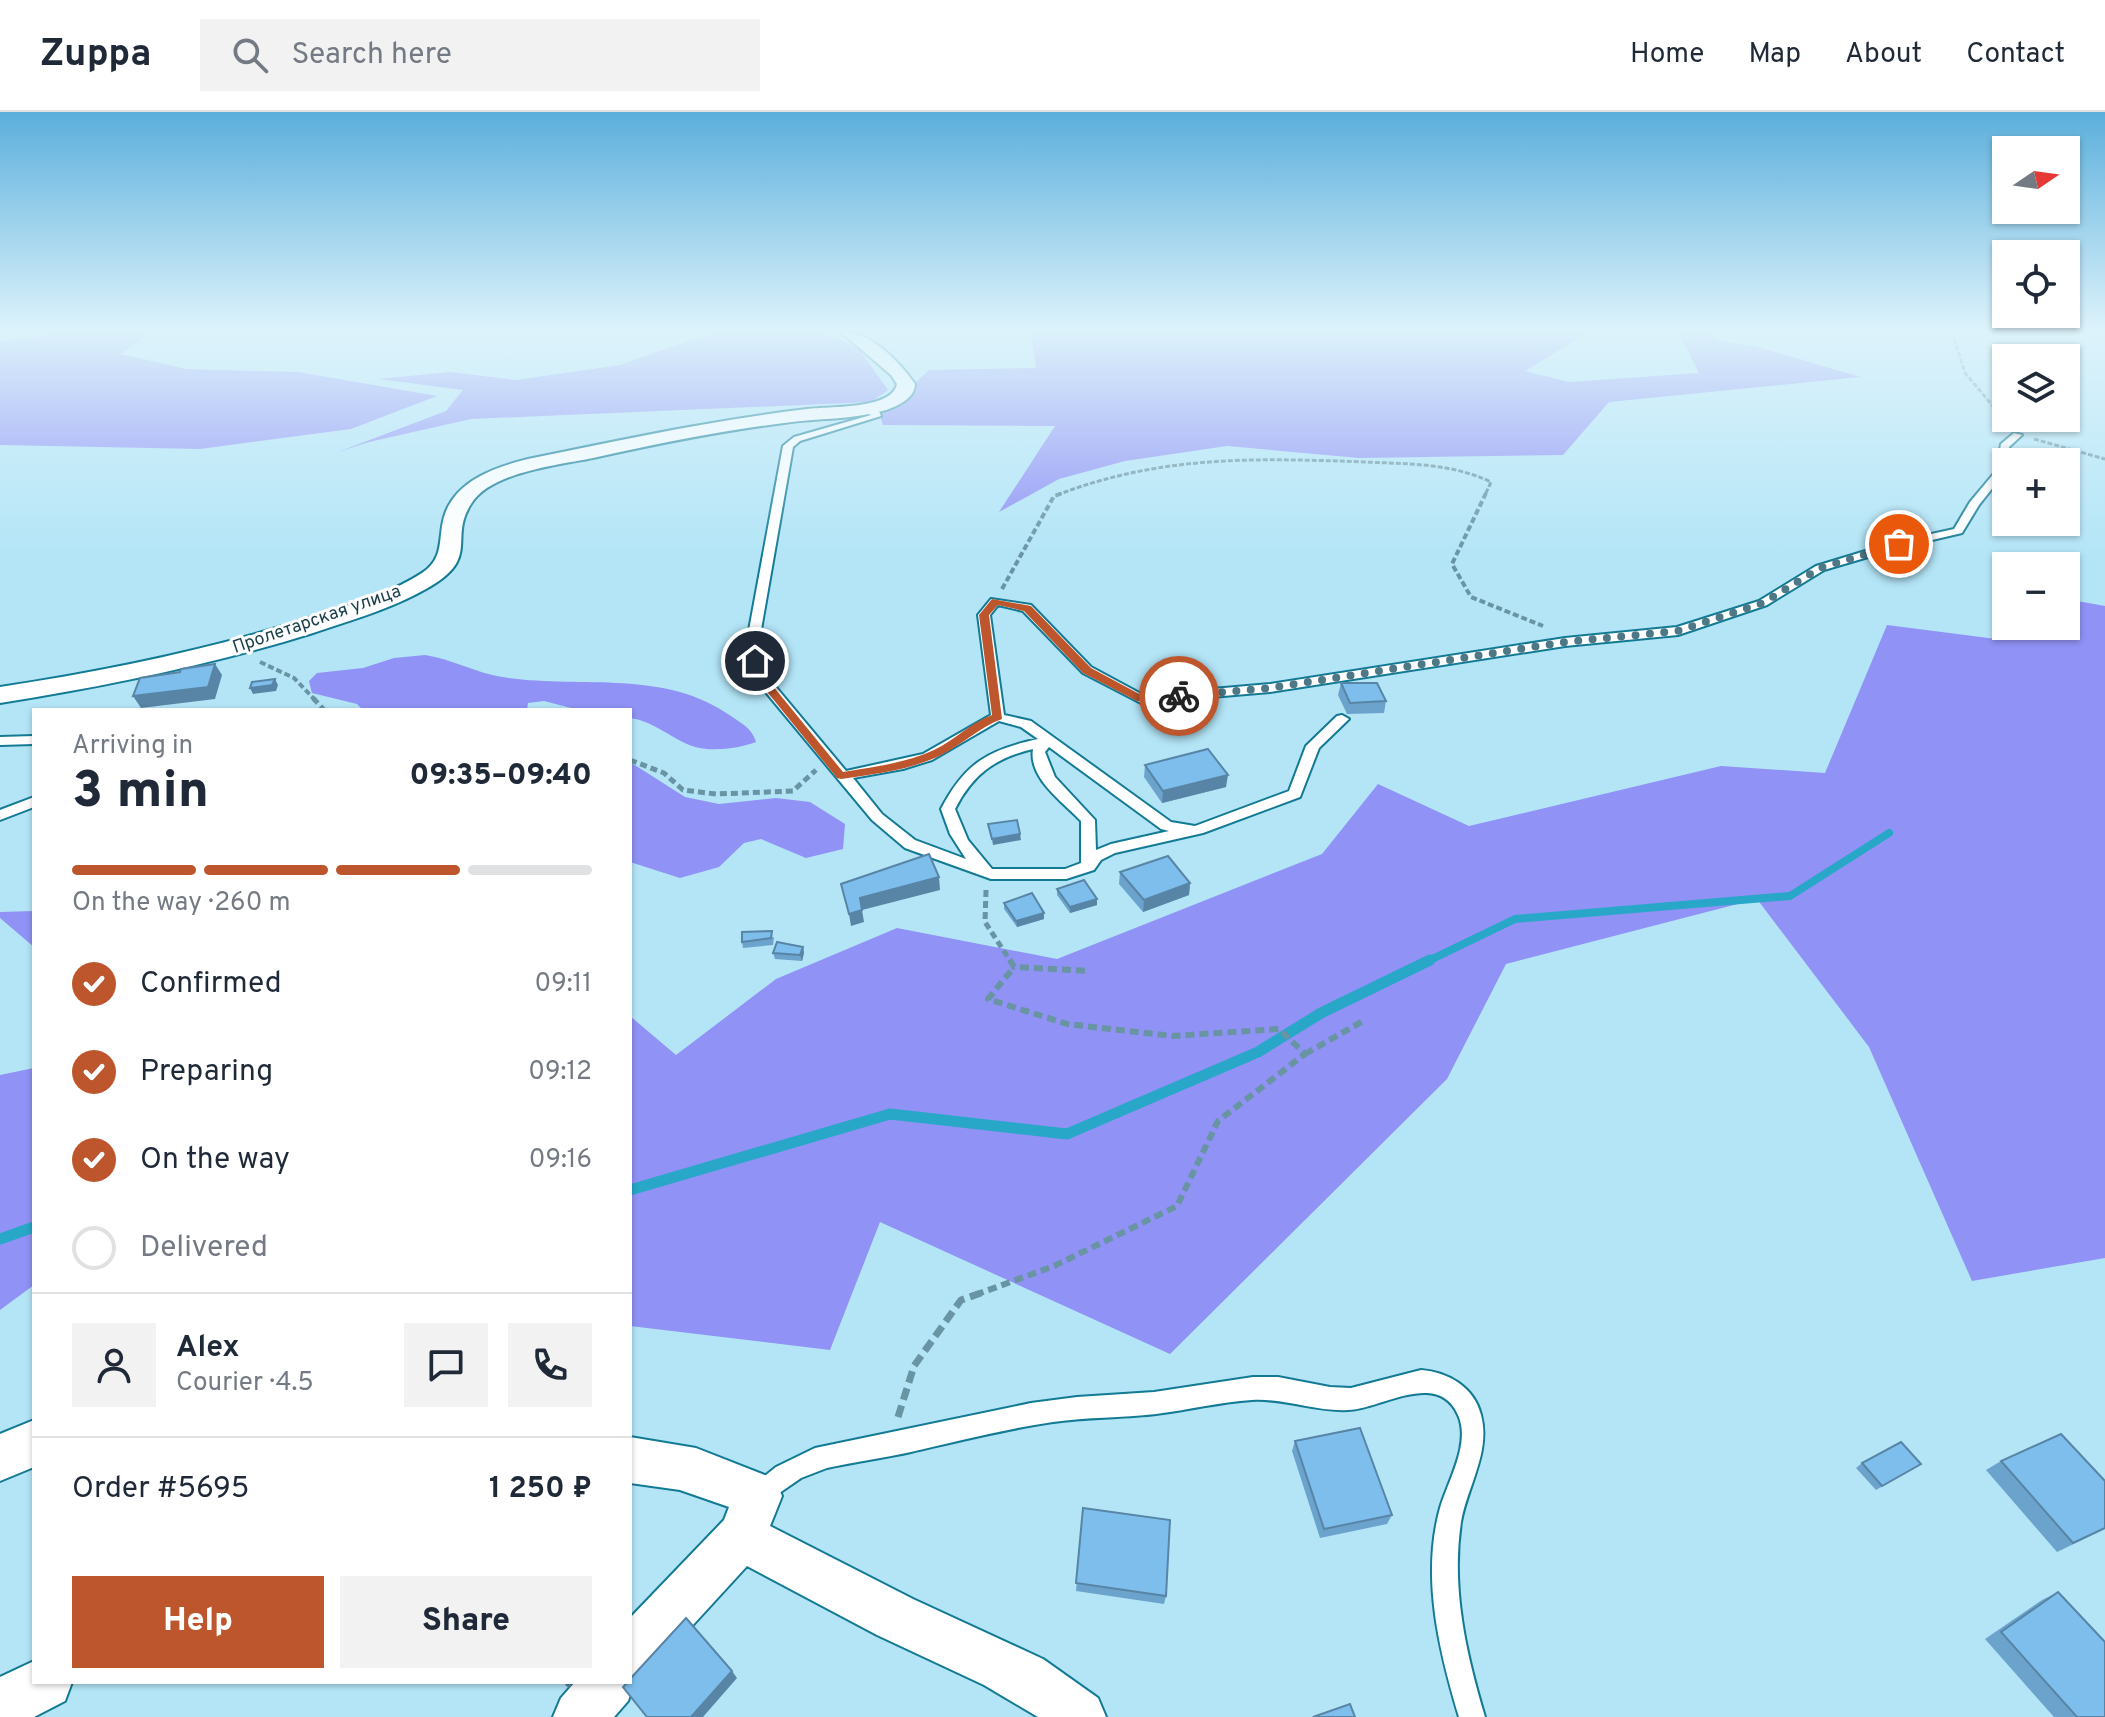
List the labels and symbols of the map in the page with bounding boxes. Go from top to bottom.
north arrow [1992,136,2080,224]
pin [1865,510,1933,578]
street label: Пролетарская улица [230,580,404,660]
pin [721,627,789,695]
courier [1139,656,1219,736]

